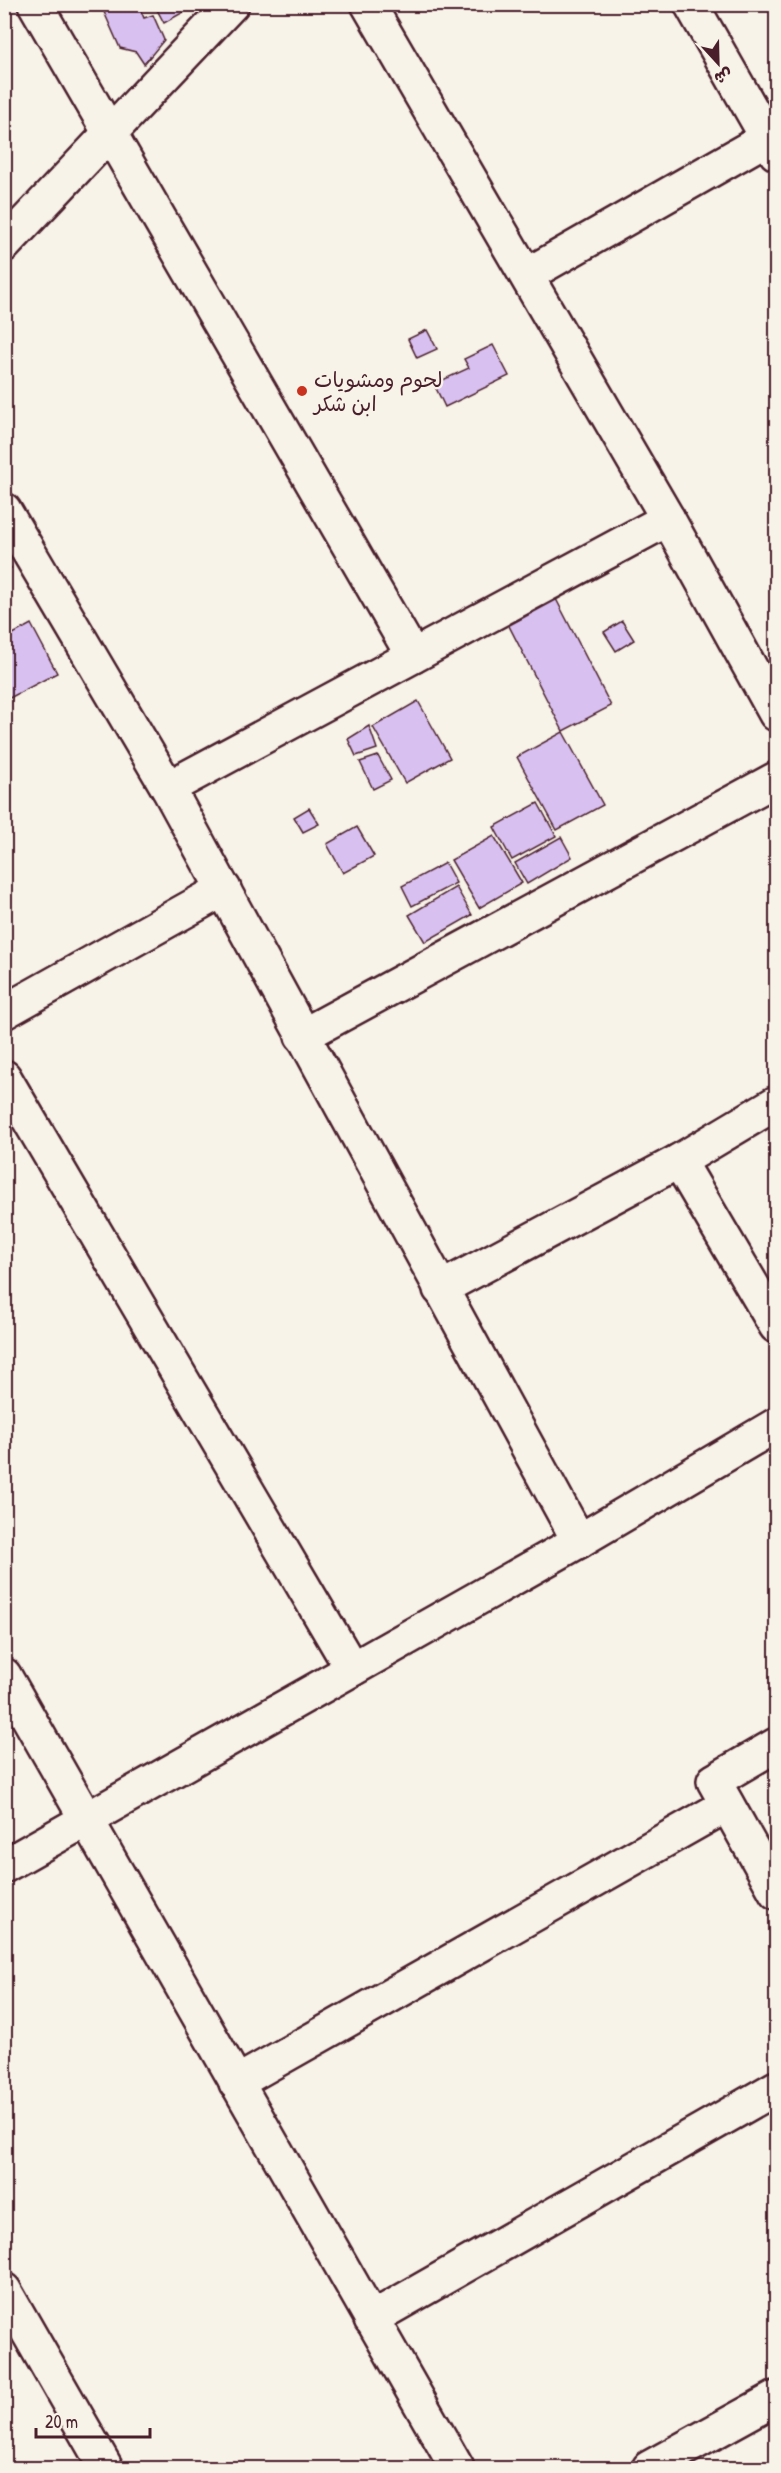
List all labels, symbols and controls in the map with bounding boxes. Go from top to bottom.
north arrow [688,33,748,93]
text: ش [711,63,736,90]
place label: لحوم ومشويات ابن شكر [312,365,443,418]
marker: لحوم ومشويات ابن شكر [295,384,309,398]
scale bar [36,2401,150,2439]
text: 20 m [45,2409,78,2434]

